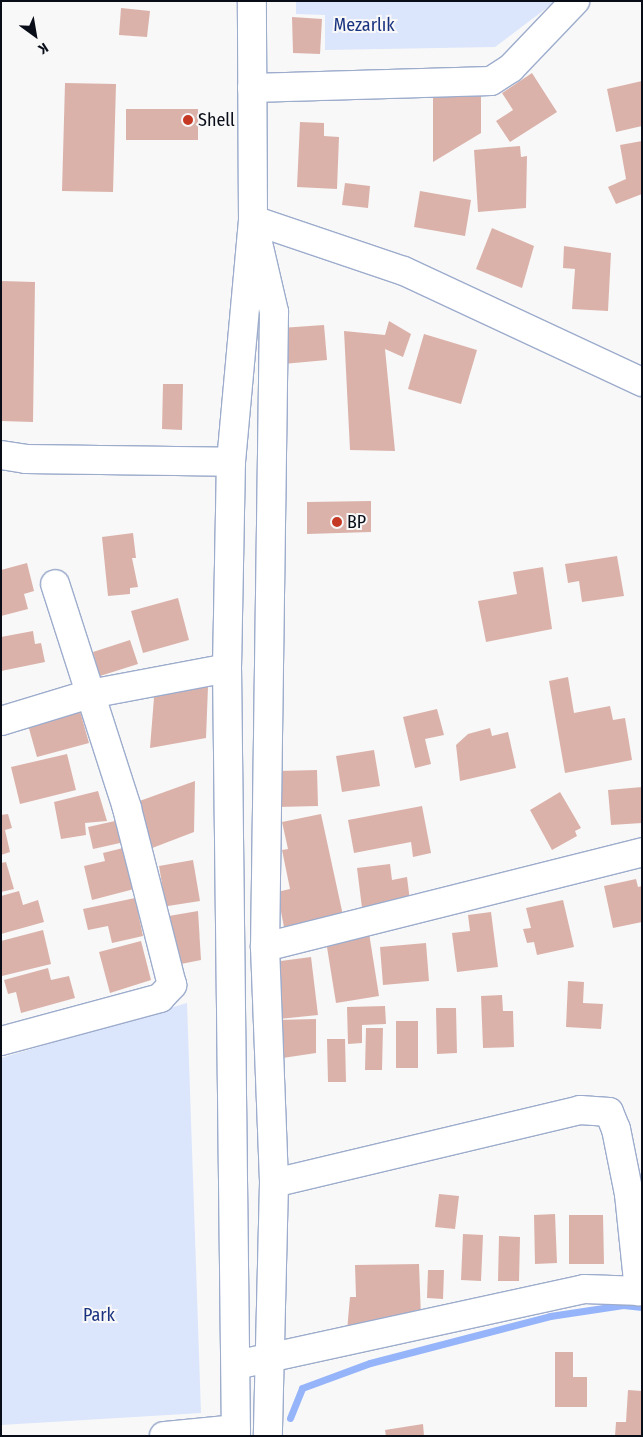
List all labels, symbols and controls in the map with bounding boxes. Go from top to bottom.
north arrow [10,10,60,60]
park label: Mezarlık [333,14,395,36]
text: K [35,39,51,58]
place label: Shell [198,109,235,131]
marker: Shell [182,114,194,126]
place label: BP [347,511,366,533]
marker: BP [331,516,343,528]
park label: Park [83,1304,115,1326]

